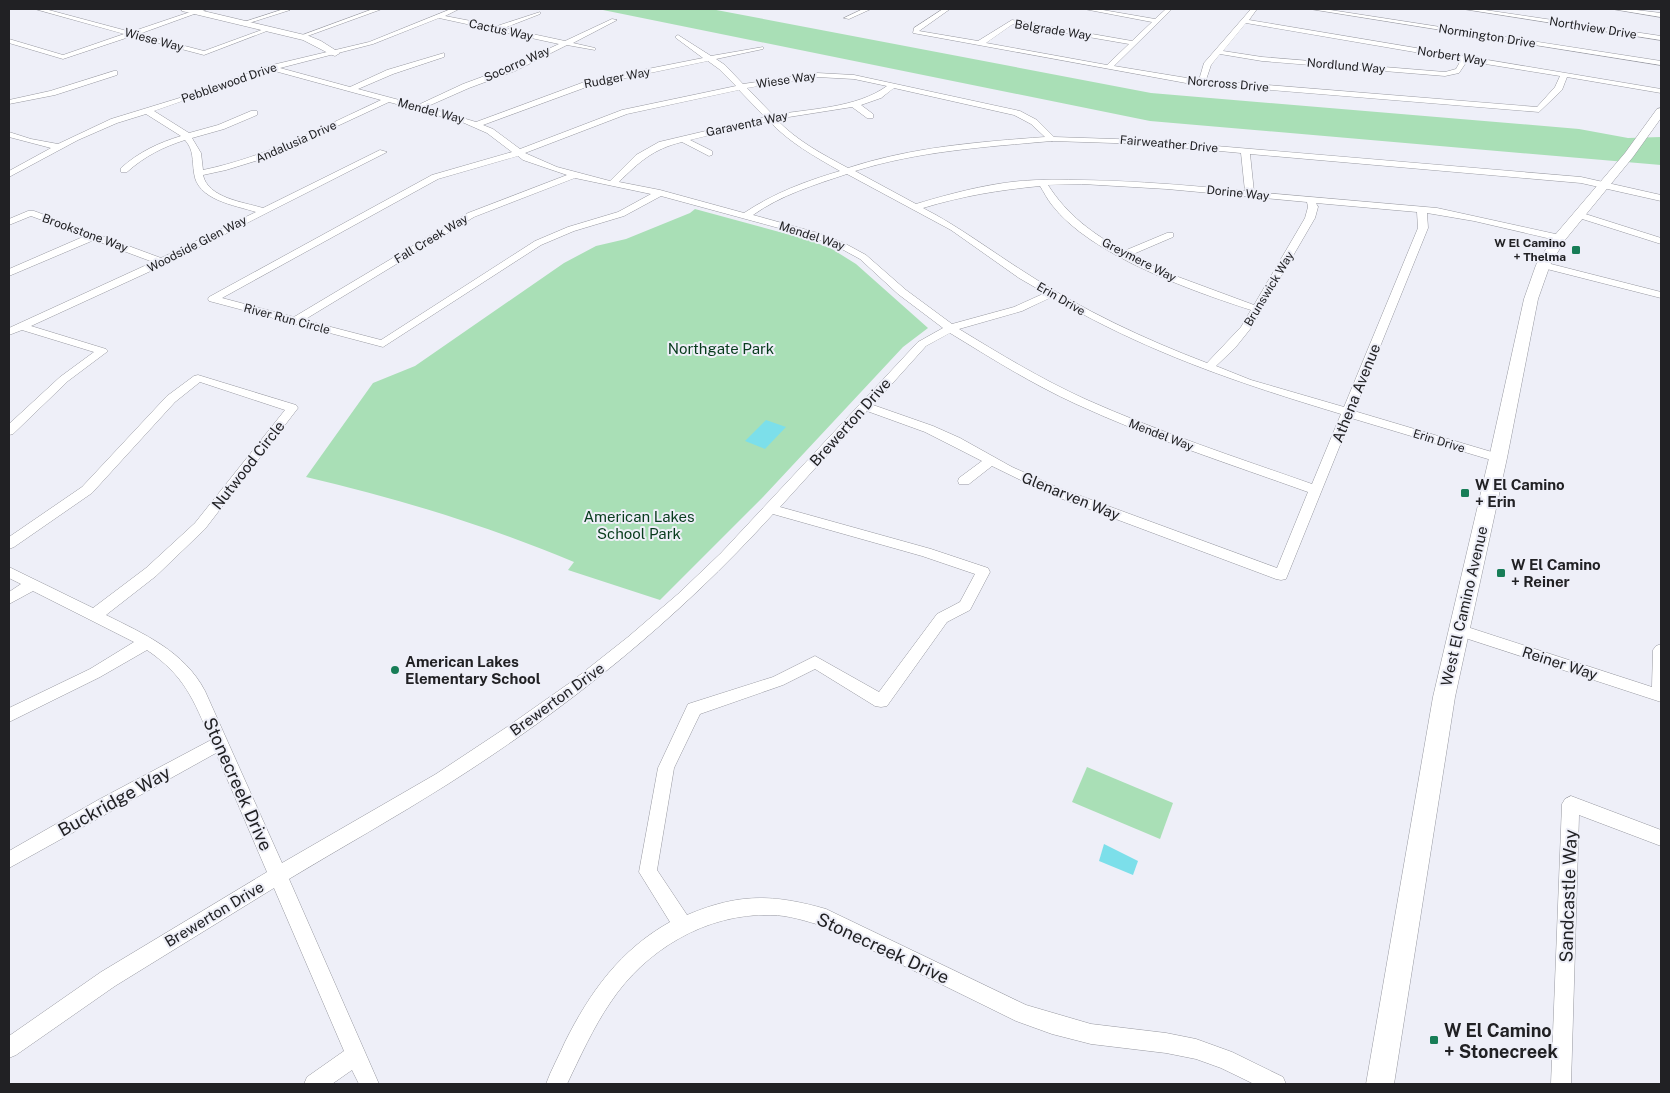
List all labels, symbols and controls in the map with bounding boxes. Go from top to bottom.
street label: Northview Drive [1548,14,1638,42]
street label: Cactus Way [468,16,535,44]
street label: Belgrade Way [1014,17,1093,43]
street label: Normington Drive [1437,21,1537,51]
street label: Wiese Way [123,25,186,55]
street label: Socorro Way [482,43,553,85]
street label: Norbert Way [1416,44,1488,68]
street label: Nordlund Way [1306,56,1386,76]
street label: Pebblewood Drive [179,60,279,106]
street label: Rudger Way [583,65,652,91]
street label: Wiese Way [755,69,817,91]
street label: Norcross Drive [1187,73,1270,95]
street label: Mendel Way [396,95,466,127]
street label: Garaventa Way [705,108,790,140]
street label: Andalusia Drive [253,118,339,166]
street label: Fairweather Drive [1119,133,1219,155]
street label: Dorine Way [1206,183,1271,203]
street label: Brookstone Way [40,211,130,255]
street label: Fall Creek Way [392,211,471,266]
street label: Woodside Glen Way [145,213,250,275]
street label: Mendel Way [777,219,847,253]
street label: Greymere Way [1100,235,1179,285]
place label: W El Camino + Thelma [1494,236,1566,264]
marker: W El Camino + Thelma [1570,244,1582,256]
street label: Brunswick Way [1241,249,1297,329]
street label: Erin Drive [1034,280,1088,319]
street label: River Run Circle [242,301,332,337]
park label: Northgate Park [668,340,774,357]
street label: Athena Avenue [1328,341,1384,445]
street label: Brewerton Drive [806,375,894,469]
street label: Mendel Way [1127,416,1196,454]
street label: Nutwood Circle [208,417,288,513]
street label: Erin Drive [1411,426,1467,456]
street label: Glenarven Way [1019,469,1123,523]
place label: W El Camino + Erin [1475,476,1565,510]
marker: W El Camino + Erin [1459,487,1471,499]
park label: American Lakes School Park [583,508,695,542]
street label: West El Camino Avenue [1437,524,1491,688]
place label: W El Camino + Reiner [1511,556,1601,590]
marker: W El Camino + Reiner [1495,567,1507,579]
street label: Reiner Way [1520,643,1600,683]
place label: American Lakes Elementary School [405,653,541,687]
street label: Brewerton Drive [507,659,607,739]
marker: American Lakes Elementary School [389,664,401,676]
street label: Stonecreek Drive [199,714,277,854]
street label: Buckridge Way [54,761,174,841]
street label: Sandcastle Way [1555,829,1581,963]
street label: Brewerton Drive [162,878,266,950]
street label: Stonecreek Drive [813,908,953,988]
place label: W El Camino + Stonecreek [1444,1020,1558,1062]
marker: W El Camino + Stonecreek [1428,1034,1440,1046]

